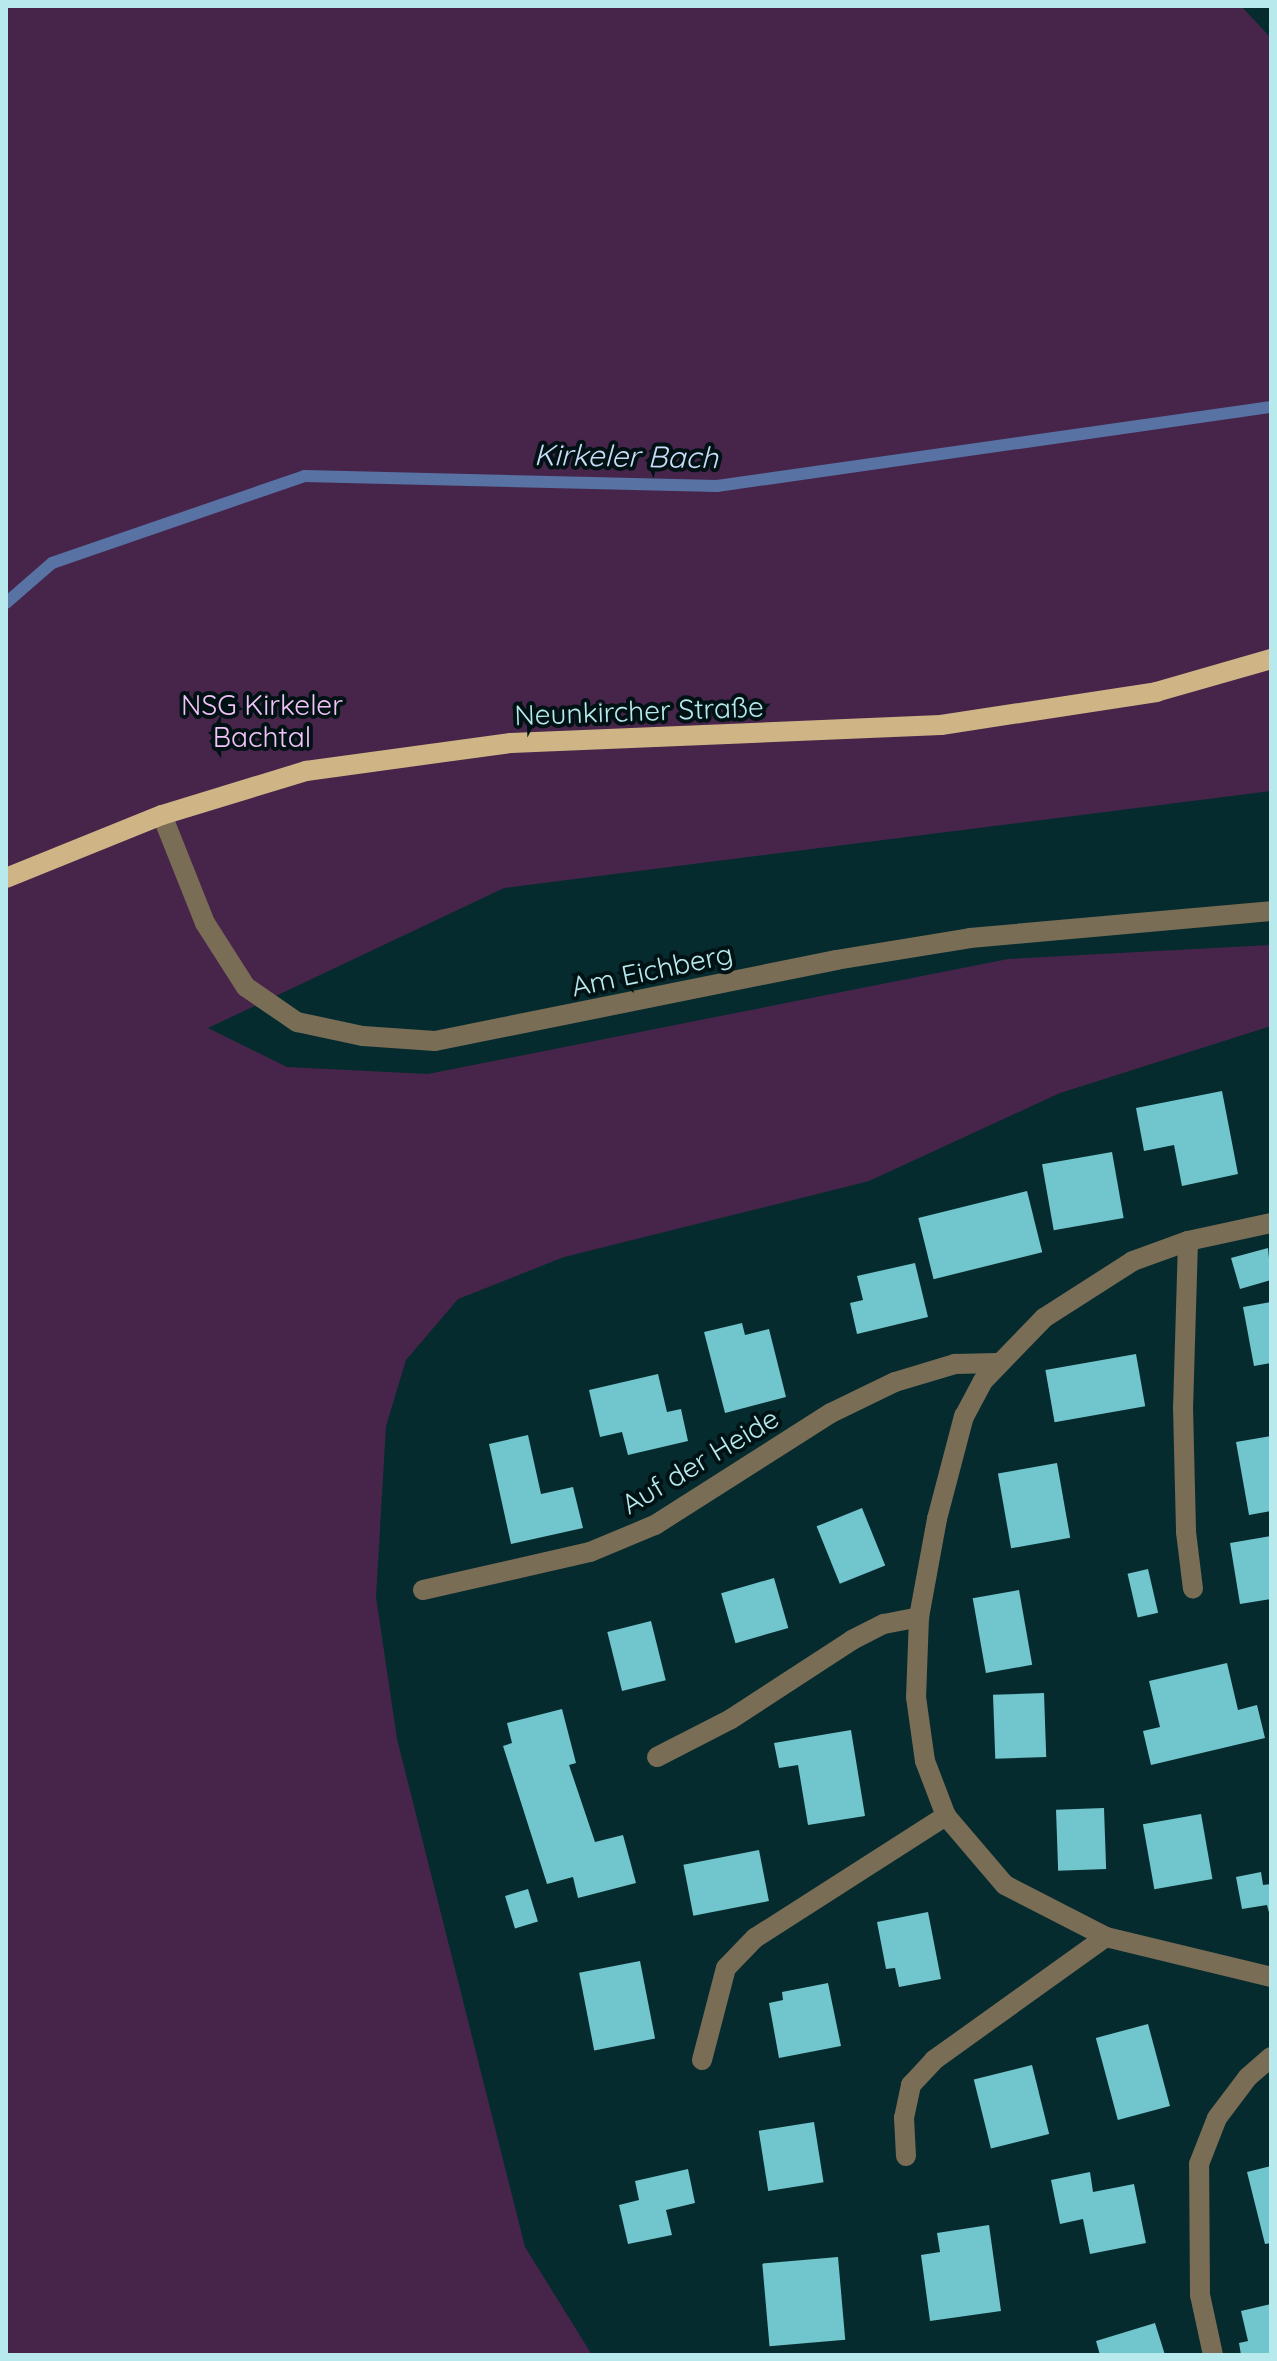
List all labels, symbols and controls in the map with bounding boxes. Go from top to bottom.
water label: Kirkeler Bach [534,436,718,476]
park label: NSG Kirkeler Bachtal [181,688,343,754]
street label: Neunkircher Straße [514,690,764,732]
street label: Am Eichberg [568,936,736,1004]
street label: Auf der Heide [615,1401,785,1521]

